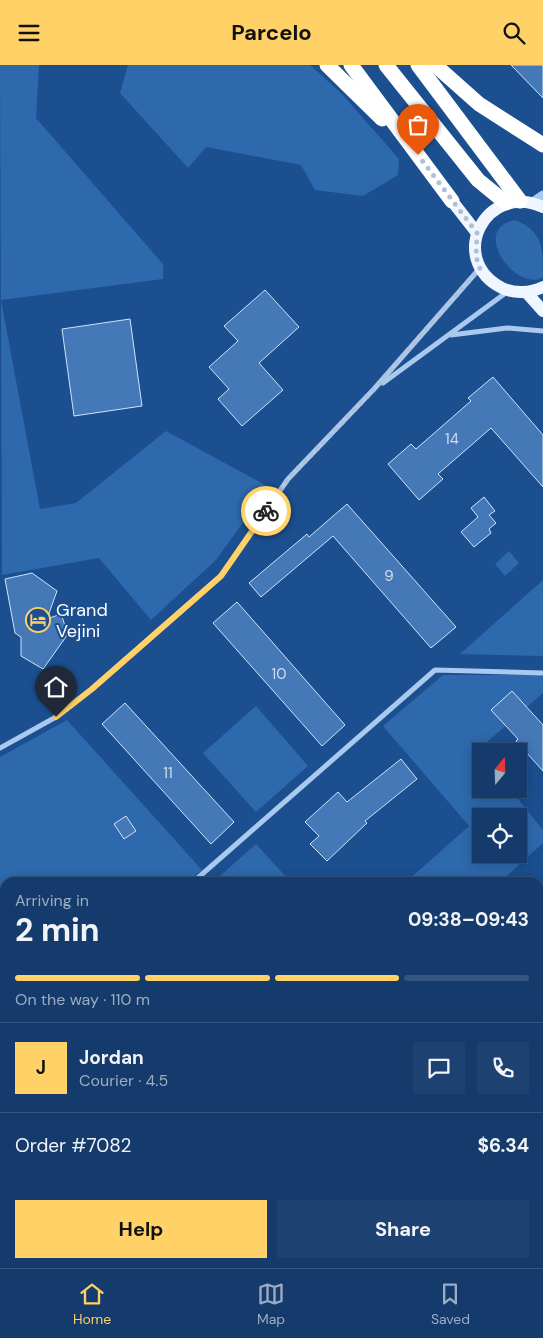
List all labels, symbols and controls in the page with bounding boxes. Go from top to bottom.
text: Parcelo [231,18,312,47]
icon: menu [15,19,43,47]
icon: search [500,19,528,47]
pin [397,104,439,155]
icon: bag [404,111,432,139]
house number: 14 [445,429,459,449]
courier [241,486,291,536]
icon: bike [252,497,280,525]
house number: 9 [384,566,394,586]
place label: Grand Vejini [56,598,108,643]
hotel icon: Grand Vejini [25,607,51,633]
house number: 10 [272,664,286,684]
pin [35,666,77,717]
icon: home [42,673,70,701]
north arrow [472,743,528,797]
map controls [472,743,527,863]
house number: 11 [163,763,173,783]
button: locate [472,808,527,863]
text: Arriving in [15,890,89,911]
text: 09:38–09:43 [408,907,529,932]
text: 2 min [15,909,100,951]
text: On the way · 110 m [15,989,150,1010]
button: chat [413,1042,465,1094]
button: phone [477,1042,529,1094]
text: Jordan [79,1045,144,1070]
text: J [36,1055,46,1080]
text: Courier · 4.5 [79,1070,168,1091]
text: Order #7082 [15,1133,132,1158]
text: $6.34 [478,1133,529,1158]
button: Help [15,1200,267,1258]
button: Share [277,1200,529,1258]
tab: Home [73,1280,111,1328]
tab: Map [257,1280,285,1328]
tab: Saved [431,1280,470,1328]

